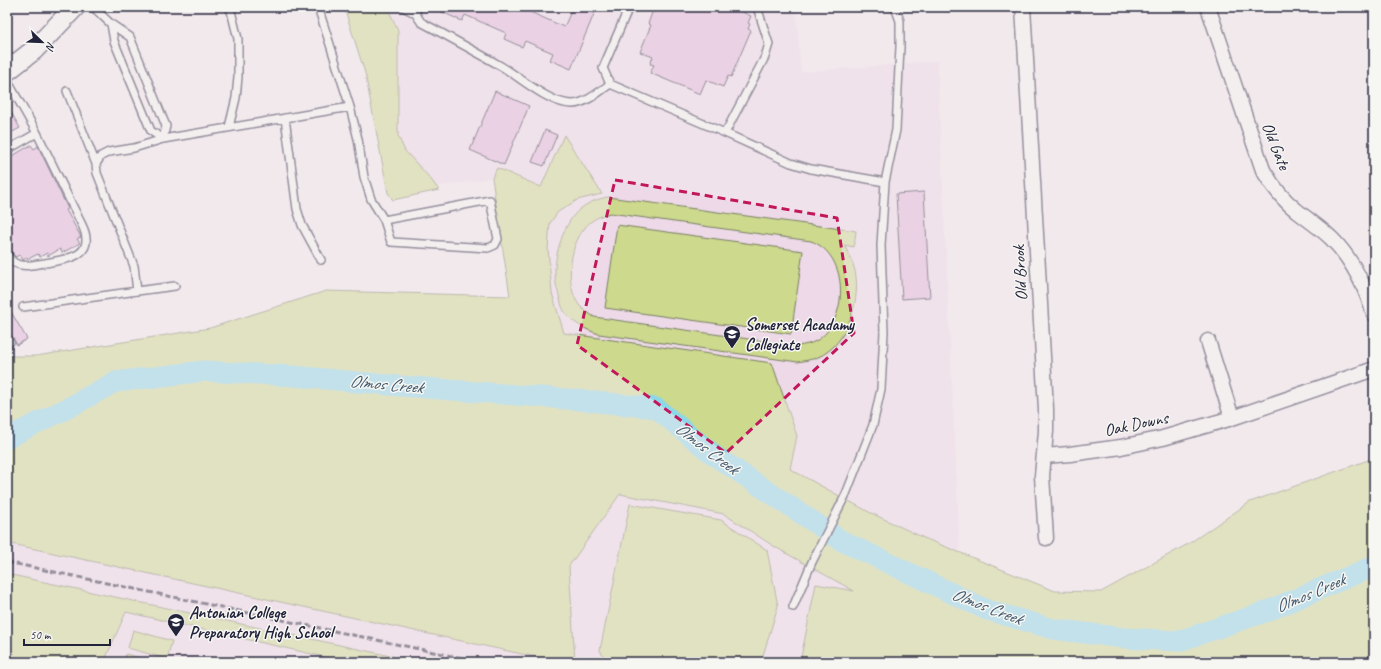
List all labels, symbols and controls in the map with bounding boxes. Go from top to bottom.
north arrow [22,22,62,62]
text: N [43,40,59,54]
street label: Old Gate [1257,119,1296,174]
street label: Old Brook [1008,243,1032,301]
place label: Somerset Acadamy Collegiate [745,314,855,355]
school or university icon: Somerset Acadamy Collegiate [722,324,742,349]
water label: Olmos Creek [348,370,427,398]
street label: Oak Downs [1102,407,1172,441]
water label: Olmos Creek [671,417,746,481]
water label: Olmos Creek [1272,567,1351,617]
water label: Olmos Creek [949,583,1028,631]
place label: Antonian College Preparatory High School [189,602,336,643]
school or university icon: Antonian College Preparatory High School [166,612,186,637]
scale bar [24,621,110,647]
text: 50 m [30,627,52,643]

